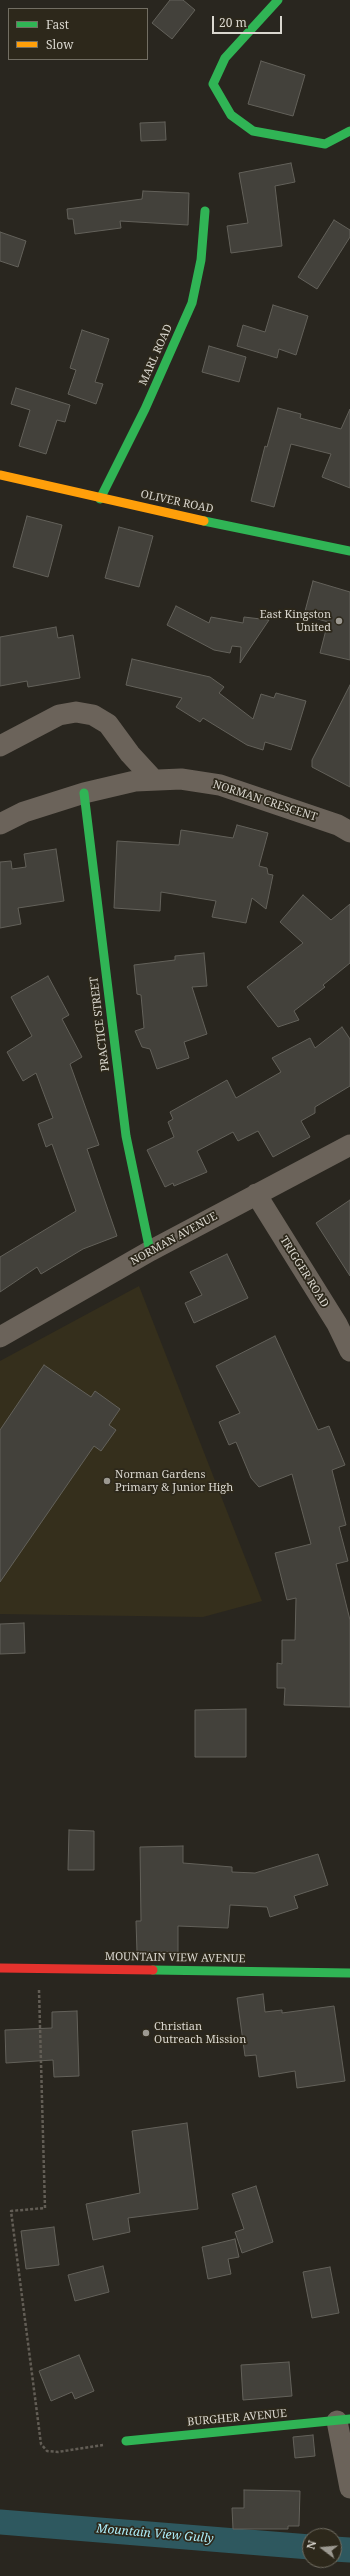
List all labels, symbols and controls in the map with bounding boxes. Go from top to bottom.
legend [8,8,148,60]
scale bar [214,8,284,34]
text: 20 m [219,14,247,31]
text: Fast [46,16,69,33]
text: Slow [46,36,74,53]
street label: MARL ROAD [137,322,175,388]
street label: OLIVER ROAD [139,488,215,516]
place label: East Kingston United [260,608,331,634]
marker: East Kingston United [334,616,344,626]
street label: NORMAN CRESCENT [211,778,319,824]
street label: PRACTICE STREET [88,976,112,1072]
street label: NORMAN AVENUE [128,1210,220,1268]
street label: TRIGGER ROAD [277,1234,331,1310]
place label: Norman Gardens Primary & Junior High [115,1468,233,1494]
marker: Norman Gardens Primary & Junior High [102,1476,112,1486]
street label: MOUNTAIN VIEW AVENUE [105,1950,245,1966]
place label: Christian Outreach Mission [154,2020,246,2046]
marker: Christian Outreach Mission [141,2028,151,2038]
street label: BURGHER AVENUE [187,2407,287,2429]
water label: Mountain View Gully [96,2522,214,2546]
north arrow [302,2528,342,2568]
text: N [303,2539,319,2551]

